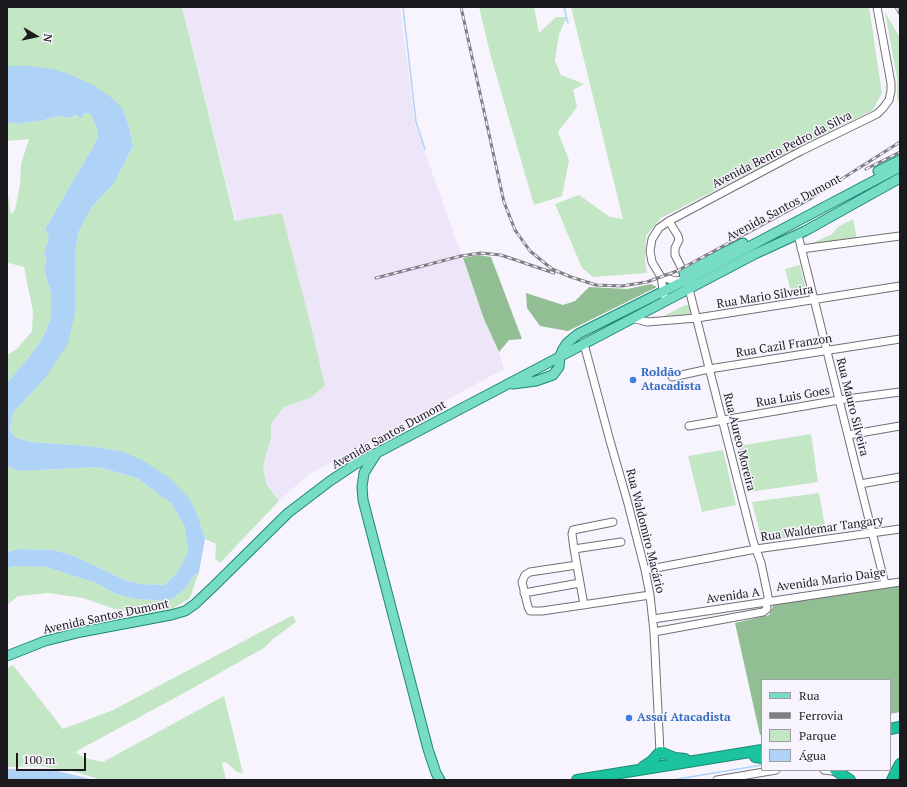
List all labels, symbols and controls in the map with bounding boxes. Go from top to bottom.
north arrow [16,16,56,56]
text: N [40,33,55,43]
street label: Avenida Bento Pedro da Silva [710,108,854,192]
street label: Avenida Santos Dumont [724,172,844,244]
street label: Rua Mario Silveira [716,282,814,312]
street label: Rua Cazil Franzon [735,331,833,361]
street label: Rua Mauro Silveira [833,356,871,458]
place label: Roldão Atacadista [641,366,701,394]
marker: Roldão Atacadista [628,375,638,385]
street label: Rua Luis Goes [755,383,831,411]
street label: Rua Aureo Moreira [720,391,758,493]
street label: Avenida Santos Dumont [329,398,449,472]
street label: Rua Waldomiro Macário [623,467,667,595]
street label: Rua Waldemar Tangary [760,513,884,545]
street label: Avenida Mario Daige [775,565,887,595]
street label: Avenida A [705,585,761,607]
street label: Avenida Santos Dumont [42,597,170,637]
legend [761,679,891,771]
text: Rua [799,688,820,703]
text: Ferrovia [799,708,843,723]
place label: Assaí Atacadista [637,711,731,725]
marker: Assaí Atacadista [624,713,634,723]
text: Parque [799,728,836,743]
scale bar [18,745,88,771]
text: Água [799,748,826,763]
text: 100 m [23,752,55,767]

